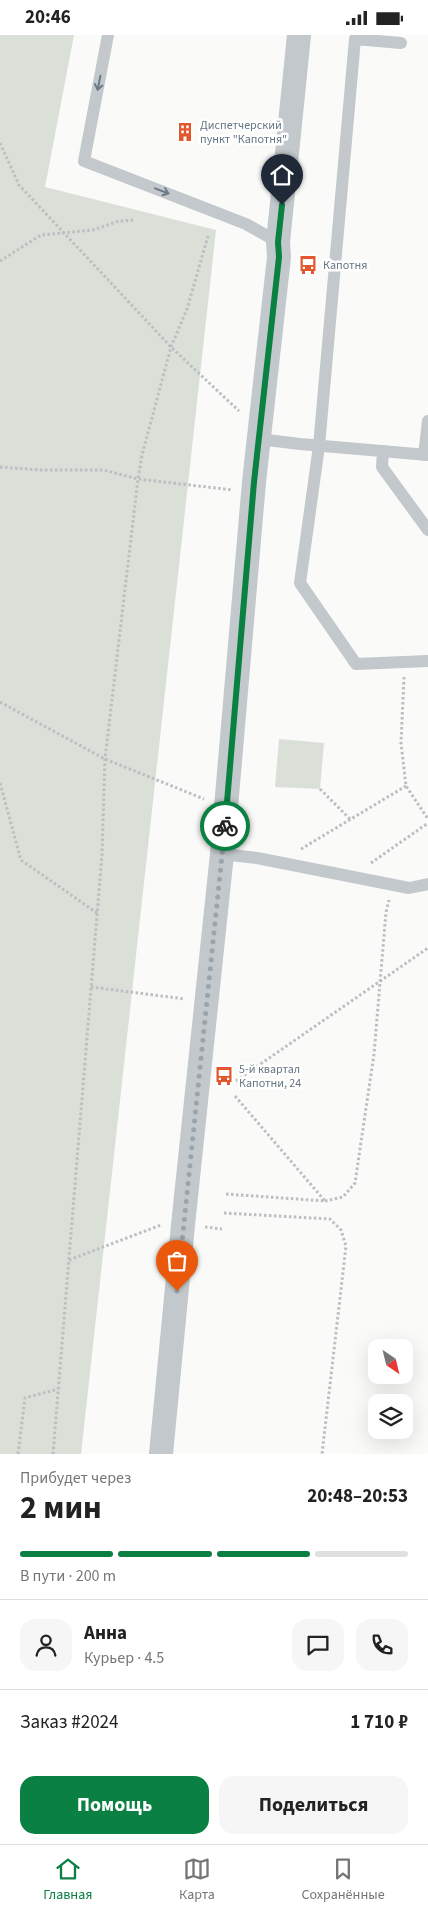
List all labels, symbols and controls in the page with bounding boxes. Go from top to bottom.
text: 20:46 [25,4,71,31]
one-way arrow [94,75,103,91]
place label: Диспетчерский пункт "Капотня" [200,117,287,148]
building icon: Диспетчерский пункт "Капотня" [174,121,196,143]
pin [261,154,303,205]
icon: home [268,161,296,189]
one-way arrow [154,187,169,196]
bus stop icon: Капотня [297,254,319,276]
place label: Капотня [323,257,367,274]
courier [200,801,250,851]
icon: bike [211,812,239,840]
place label: 5-й квартал Капотни, 24 [239,1061,301,1092]
bus stop icon: 5-й квартал Капотни, 24 [213,1065,235,1087]
pin [156,1240,198,1291]
icon: bag [163,1247,191,1275]
north arrow [368,1339,412,1384]
map controls [368,1339,413,1439]
button: layers [368,1394,413,1439]
text: Прибудет через [20,1467,131,1489]
text: 20:48–20:53 [307,1483,408,1510]
text: 2 мин [20,1485,102,1531]
text: В пути · 200 m [20,1565,116,1587]
button: person [20,1619,72,1671]
button: chat [292,1619,344,1671]
button: phone [356,1619,408,1671]
text: Анна [84,1620,127,1647]
text: Курьер · 4.5 [84,1647,164,1669]
text: Заказ #2024 [20,1709,119,1736]
text: 1 710 ₽ [350,1709,408,1736]
button: Помощь [20,1776,209,1834]
button: Поделиться [219,1776,408,1834]
tab: Главная [43,1855,92,1905]
tab: Карта [179,1855,215,1905]
tab: Сохранённые [302,1855,385,1905]

